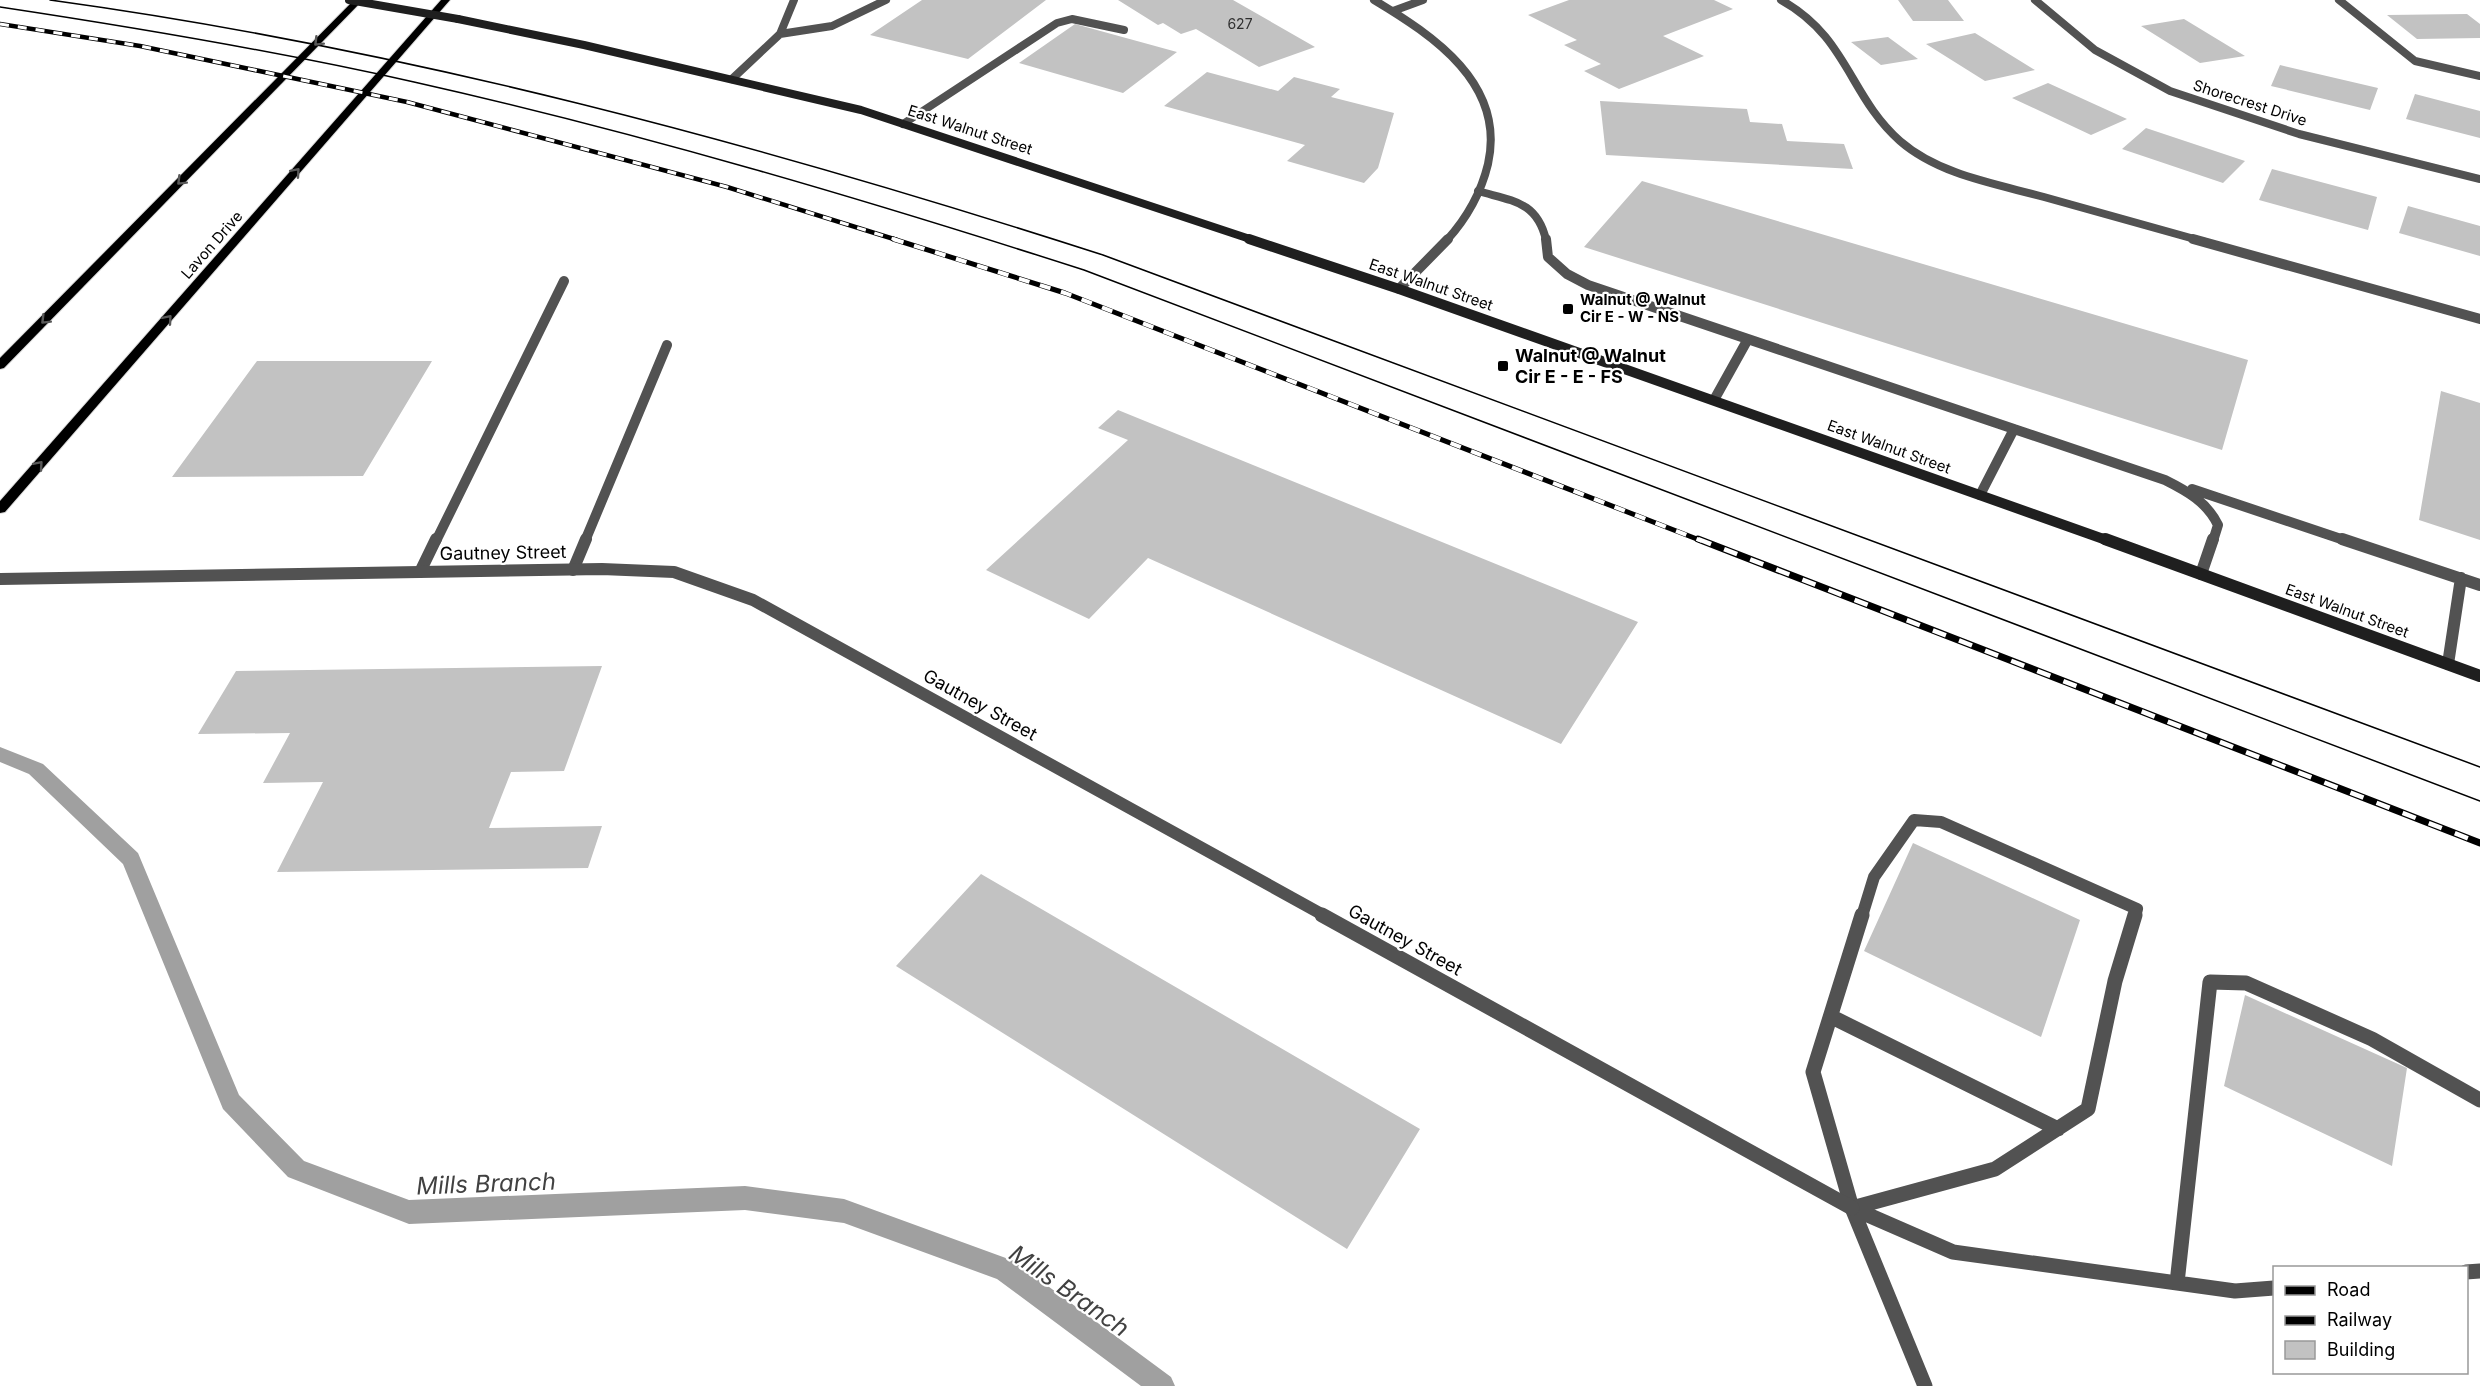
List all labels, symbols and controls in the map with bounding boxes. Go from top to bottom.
house number: 627 [1227,15,1253,32]
one-way arrow [314,35,325,45]
street label: Shorecrest Drive [2191,75,2309,130]
street label: East Walnut Street [906,100,1035,159]
one-way arrow [289,168,300,179]
one-way arrow [178,173,189,184]
street label: Lavon Drive [177,207,246,283]
street label: East Walnut Street [1367,254,1496,315]
place label: Walnut @ Walnut Cir E - W - NS [1580,290,1706,326]
marker: Walnut @ Walnut Cir E - W - NS [1561,302,1575,316]
one-way arrow [41,312,52,323]
one-way arrow [160,315,171,326]
place label: Walnut @ Walnut Cir E - E - FS [1515,345,1666,387]
marker: Walnut @ Walnut Cir E - E - FS [1496,359,1510,373]
street label: East Walnut Street [1825,415,1953,478]
one-way arrow [32,461,43,472]
street label: Gautney Street [439,541,567,564]
street label: East Walnut Street [2283,579,2411,642]
street label: Gautney Street [920,665,1041,745]
street label: Gautney Street [1345,900,1466,980]
water label: Mills Branch [416,1167,556,1200]
water label: Mills Branch [1004,1239,1135,1343]
legend [2273,1266,2468,1374]
text: Road [2327,1279,2370,1300]
text: Railway [2327,1309,2392,1330]
text: Building [2327,1339,2395,1360]

